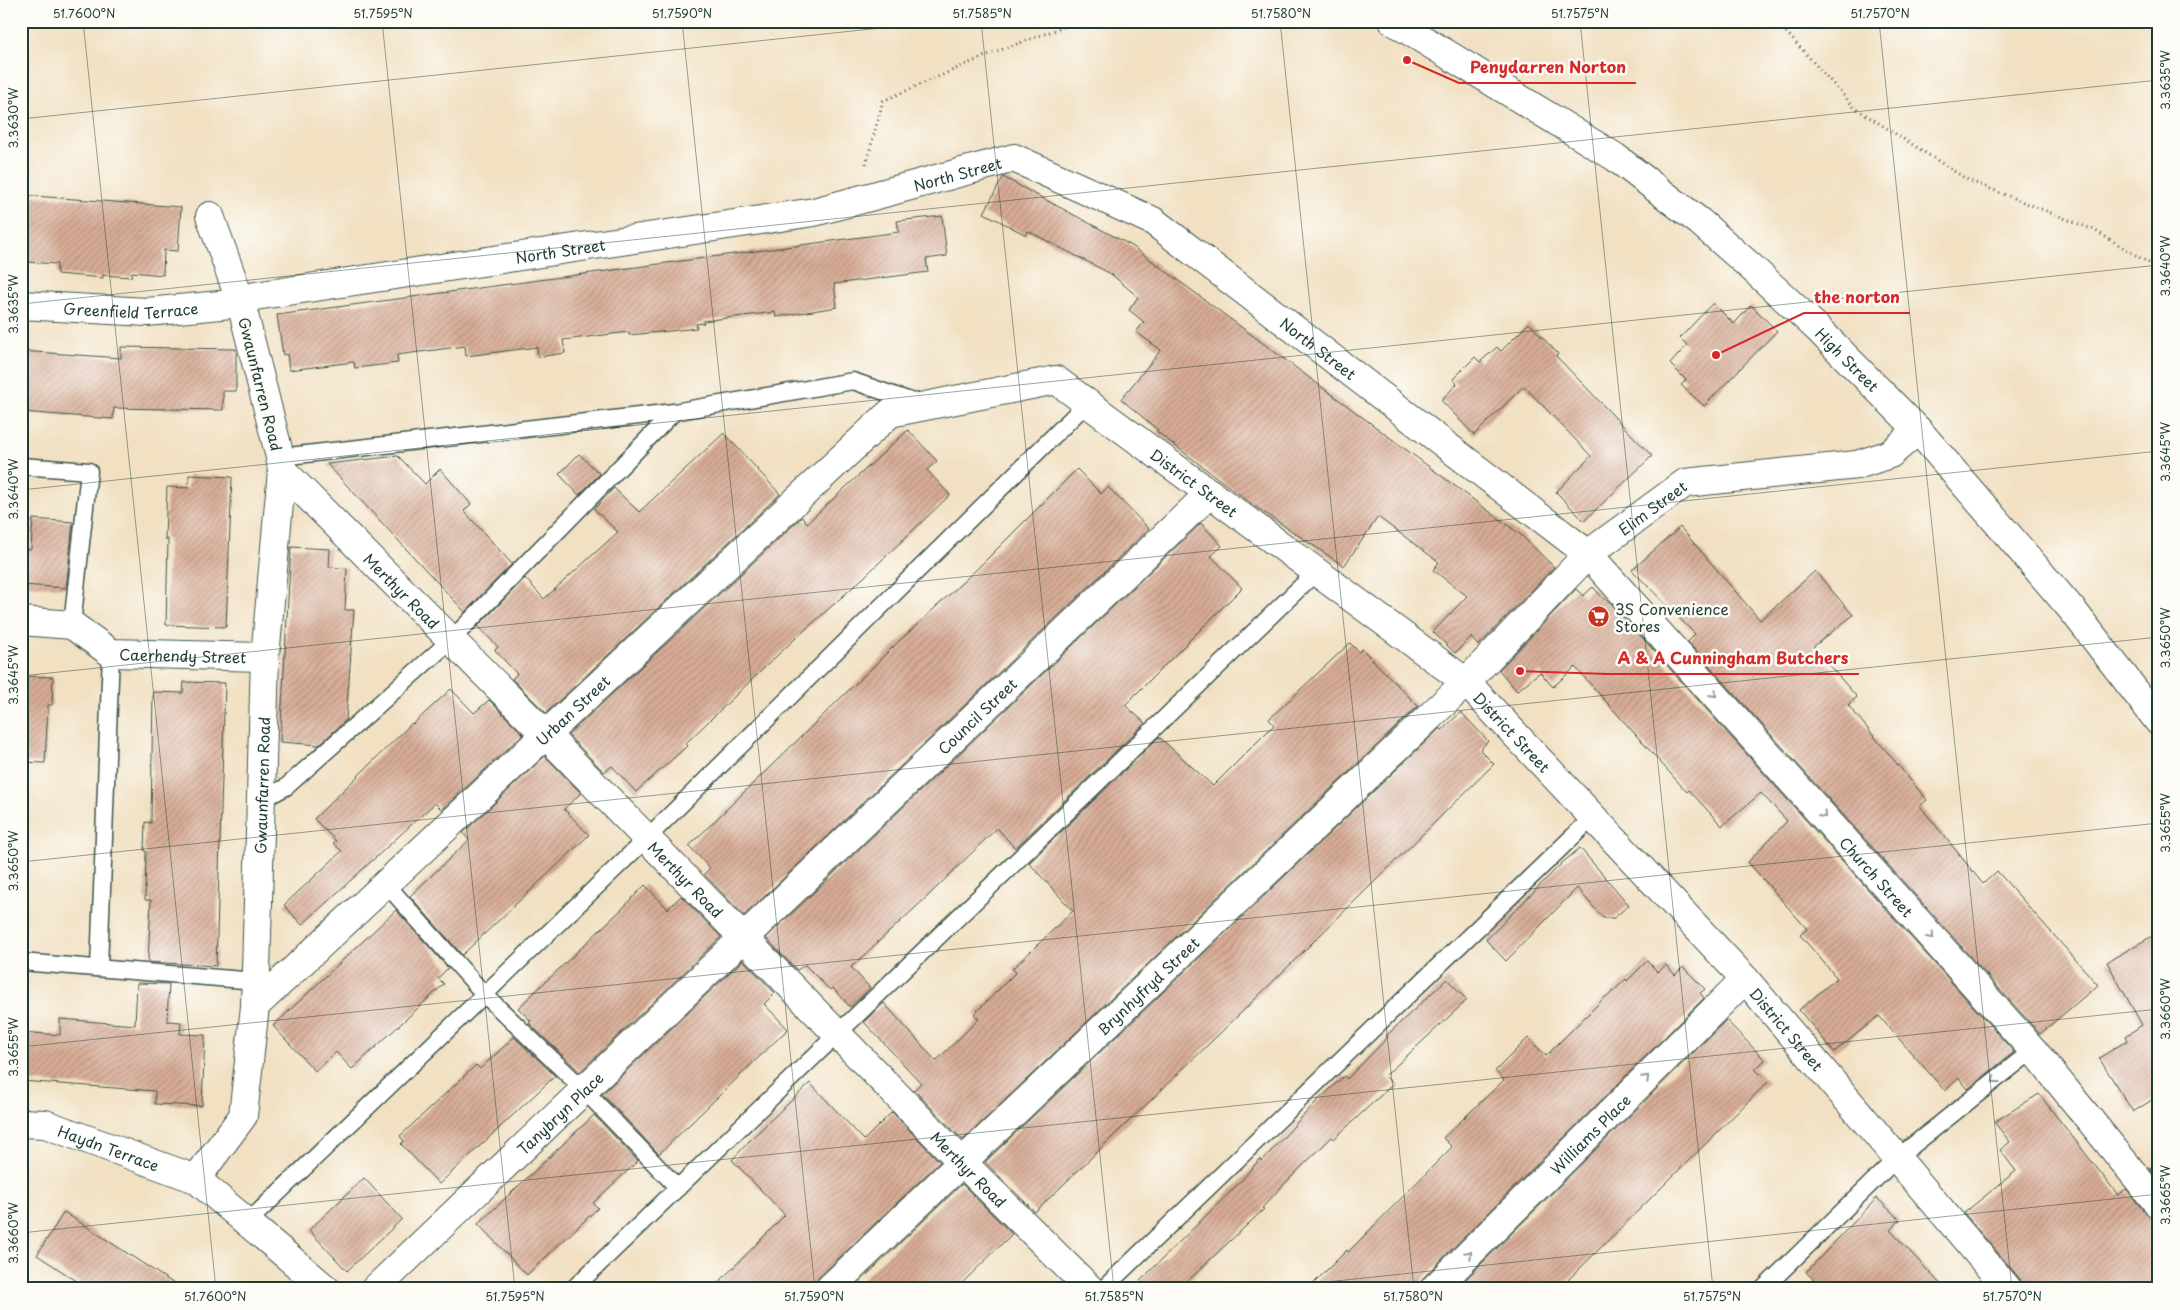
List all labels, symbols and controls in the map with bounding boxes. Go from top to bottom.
text: 51.7600°N [53,4,115,22]
text: 51.7595°N [353,4,413,22]
text: 51.7590°N [652,4,712,22]
text: 51.7585°N [952,4,1012,22]
text: 51.7580°N [1251,4,1311,22]
text: 51.7575°N [1551,4,1609,22]
text: 51.7570°N [1850,4,1910,22]
text: 3.3635°W [2156,49,2174,110]
callout: Penydarren Norton [1459,52,1636,83]
text: Penydarren Norton [1470,54,1626,78]
text: 3.3630°W [4,87,22,149]
street label: North Street [911,150,1004,196]
street label: North Street [514,232,607,268]
text: 3.3640°W [2156,235,2174,297]
text: 3.3635°W [4,273,22,334]
callout: the norton [1804,282,1910,313]
text: the norton [1814,284,1900,308]
street label: Greenfield Terrace [63,296,199,324]
street label: North Street [1276,311,1362,385]
street label: Gwaunfarren Road [233,315,289,453]
street label: High Street [1811,322,1885,396]
text: 3.3645°W [2156,421,2174,482]
street label: District Street [1146,442,1243,522]
text: 3.3640°W [4,458,22,520]
street label: Elim Street [1613,474,1691,540]
street label: Merthyr Road [359,547,445,634]
place label: 3S Convenience Stores [1615,597,1729,637]
supermarket icon: 3S Convenience Stores [1587,605,1611,629]
text: 3.3650°W [2156,607,2174,668]
street label: Caerhendy Street [119,642,247,668]
callout: A & A Cunningham Butchers [1607,643,1859,674]
text: 3.3645°W [4,644,22,705]
text: A & A Cunningham Butchers [1618,645,1849,669]
street label: Urban Street [530,669,615,750]
street label: Council Street [932,672,1021,759]
street label: District Street [1469,686,1556,777]
one-way arrow [1708,689,1717,698]
street label: Gwaunfarren Road [248,716,275,854]
text: 3.3655°W [2156,792,2174,853]
one-way arrow [1817,810,1826,819]
text: 3.3650°W [4,830,22,891]
street label: Church Street [1835,831,1919,921]
street label: Merthyr Road [643,835,729,923]
street label: Brynhyfryd Street [1091,931,1204,1040]
one-way arrow [1925,931,1934,940]
text: 3.3660°W [2156,977,2174,1040]
street label: District Street [1745,982,1829,1076]
text: 3.3655°W [4,1016,22,1077]
street label: Tanybryn Place [511,1066,608,1160]
one-way arrow [1640,1075,1649,1084]
one-way arrow [1992,1075,2001,1083]
street label: Williams Place [1544,1088,1635,1179]
street label: Haydn Terrace [55,1118,163,1176]
street label: Merthyr Road [926,1125,1012,1212]
text: 3.3665°W [2156,1164,2174,1225]
text: 3.3660°W [4,1201,22,1264]
one-way arrow [1463,1251,1472,1260]
text: 51.7600°N [184,1287,246,1305]
text: 51.7595°N [485,1287,545,1305]
text: 51.7590°N [784,1287,844,1305]
text: 51.7585°N [1084,1287,1144,1305]
text: 51.7580°N [1383,1287,1443,1305]
text: 51.7575°N [1683,1287,1741,1305]
text: 51.7570°N [1982,1287,2042,1305]

